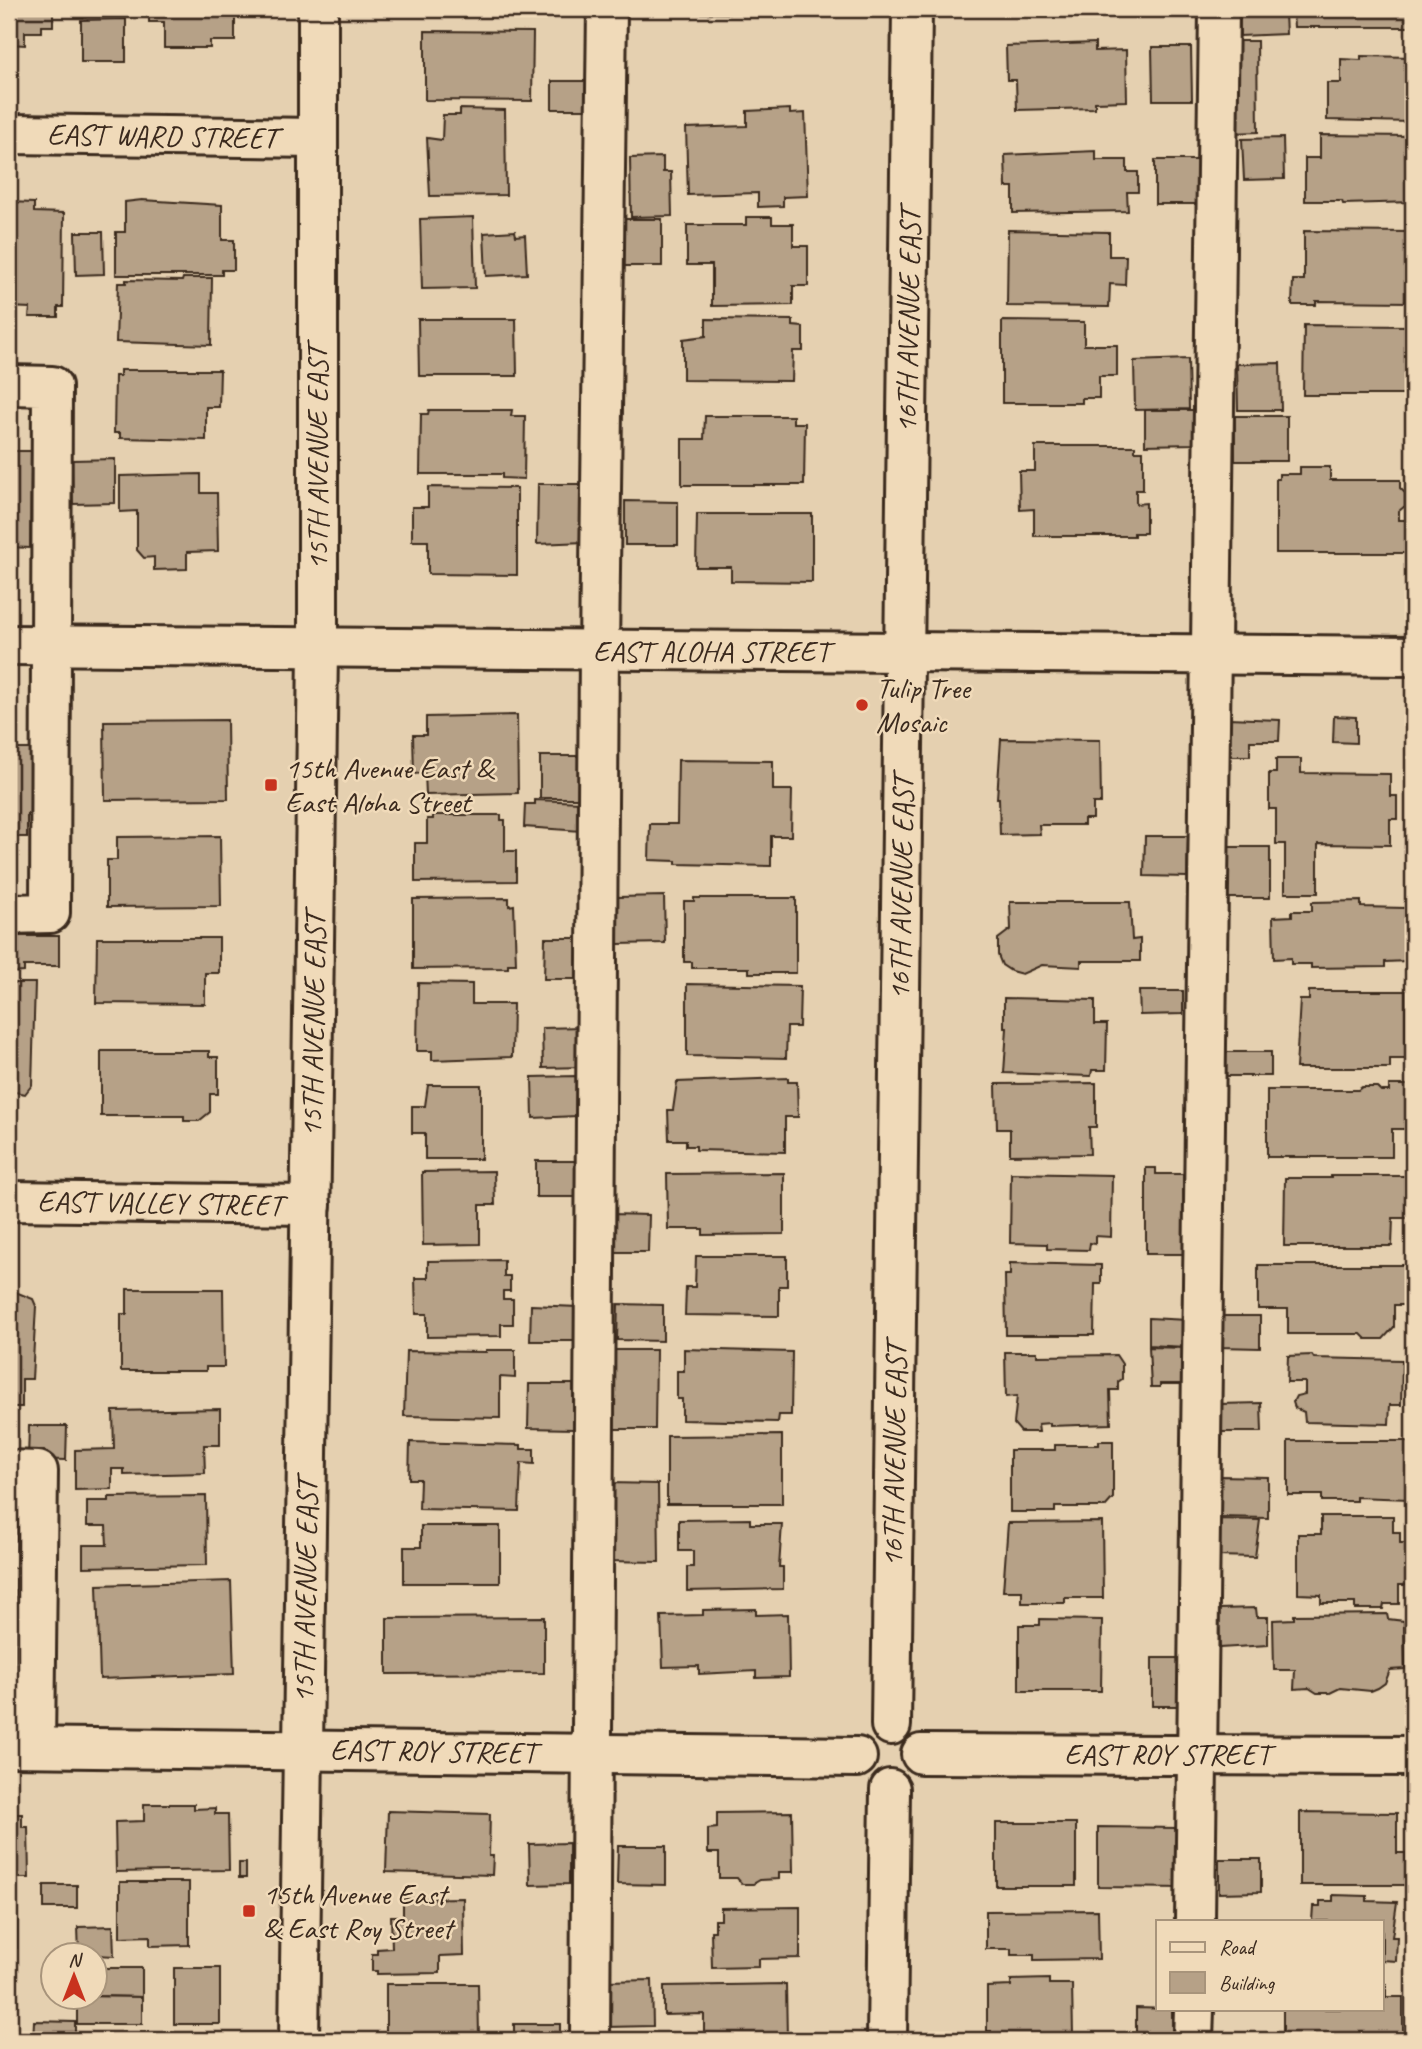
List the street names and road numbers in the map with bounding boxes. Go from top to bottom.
street label: EAST WARD STREET [47,115,285,157]
street label: 16TH AVENUE EAST [887,202,929,433]
street label: 15TH AVENUE EAST [298,339,336,570]
street label: EAST ALOHA STREET [593,632,836,670]
street label: 16TH AVENUE EAST [880,769,922,1000]
street label: 15TH AVENUE EAST [292,906,334,1137]
street label: EAST VALLEY STREET [37,1182,289,1224]
street label: 16TH AVENUE EAST [873,1336,915,1567]
street label: 15TH AVENUE EAST [284,1472,326,1703]
street label: EAST ROY STREET [330,1730,543,1772]
street label: EAST ROY STREET [1064,1735,1277,1773]

